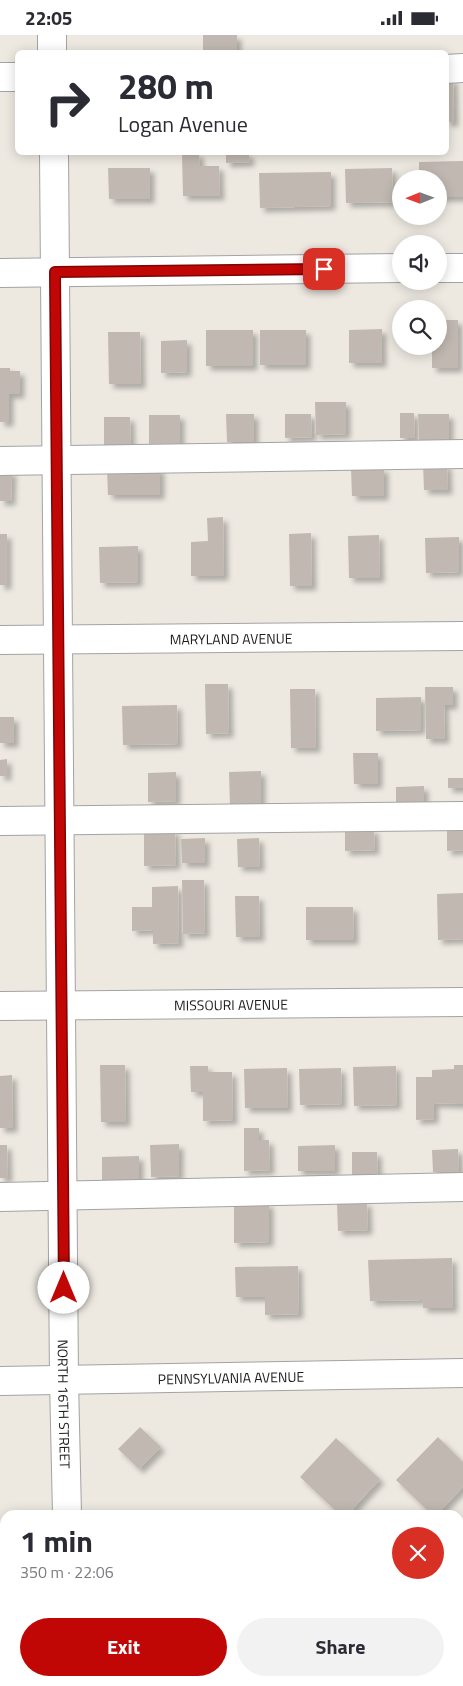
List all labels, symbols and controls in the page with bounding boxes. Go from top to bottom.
text: 22:05 [25,3,72,32]
text: 280 m [118,59,214,113]
icon: right [35,70,100,135]
text: Logan Avenue [118,107,248,141]
north arrow [392,170,448,225]
map controls [392,170,447,355]
button: sound [392,235,447,290]
pin [303,248,345,290]
icon: arrive [310,255,338,283]
button: search [392,300,447,355]
street label: MARYLAND AVENUE [170,627,293,649]
street label: MISSOURI AVENUE [174,993,288,1015]
position arrow [37,1261,89,1313]
street label: NORTH 16TH STREET [53,1339,76,1469]
street label: PENNSYLVANIA AVENUE [158,1365,305,1389]
text: 1 min [20,1518,93,1564]
button: close [392,1527,444,1579]
text: 350 m · 22:06 [20,1560,114,1584]
button: Exit [20,1618,227,1676]
button: Share [237,1618,444,1676]

